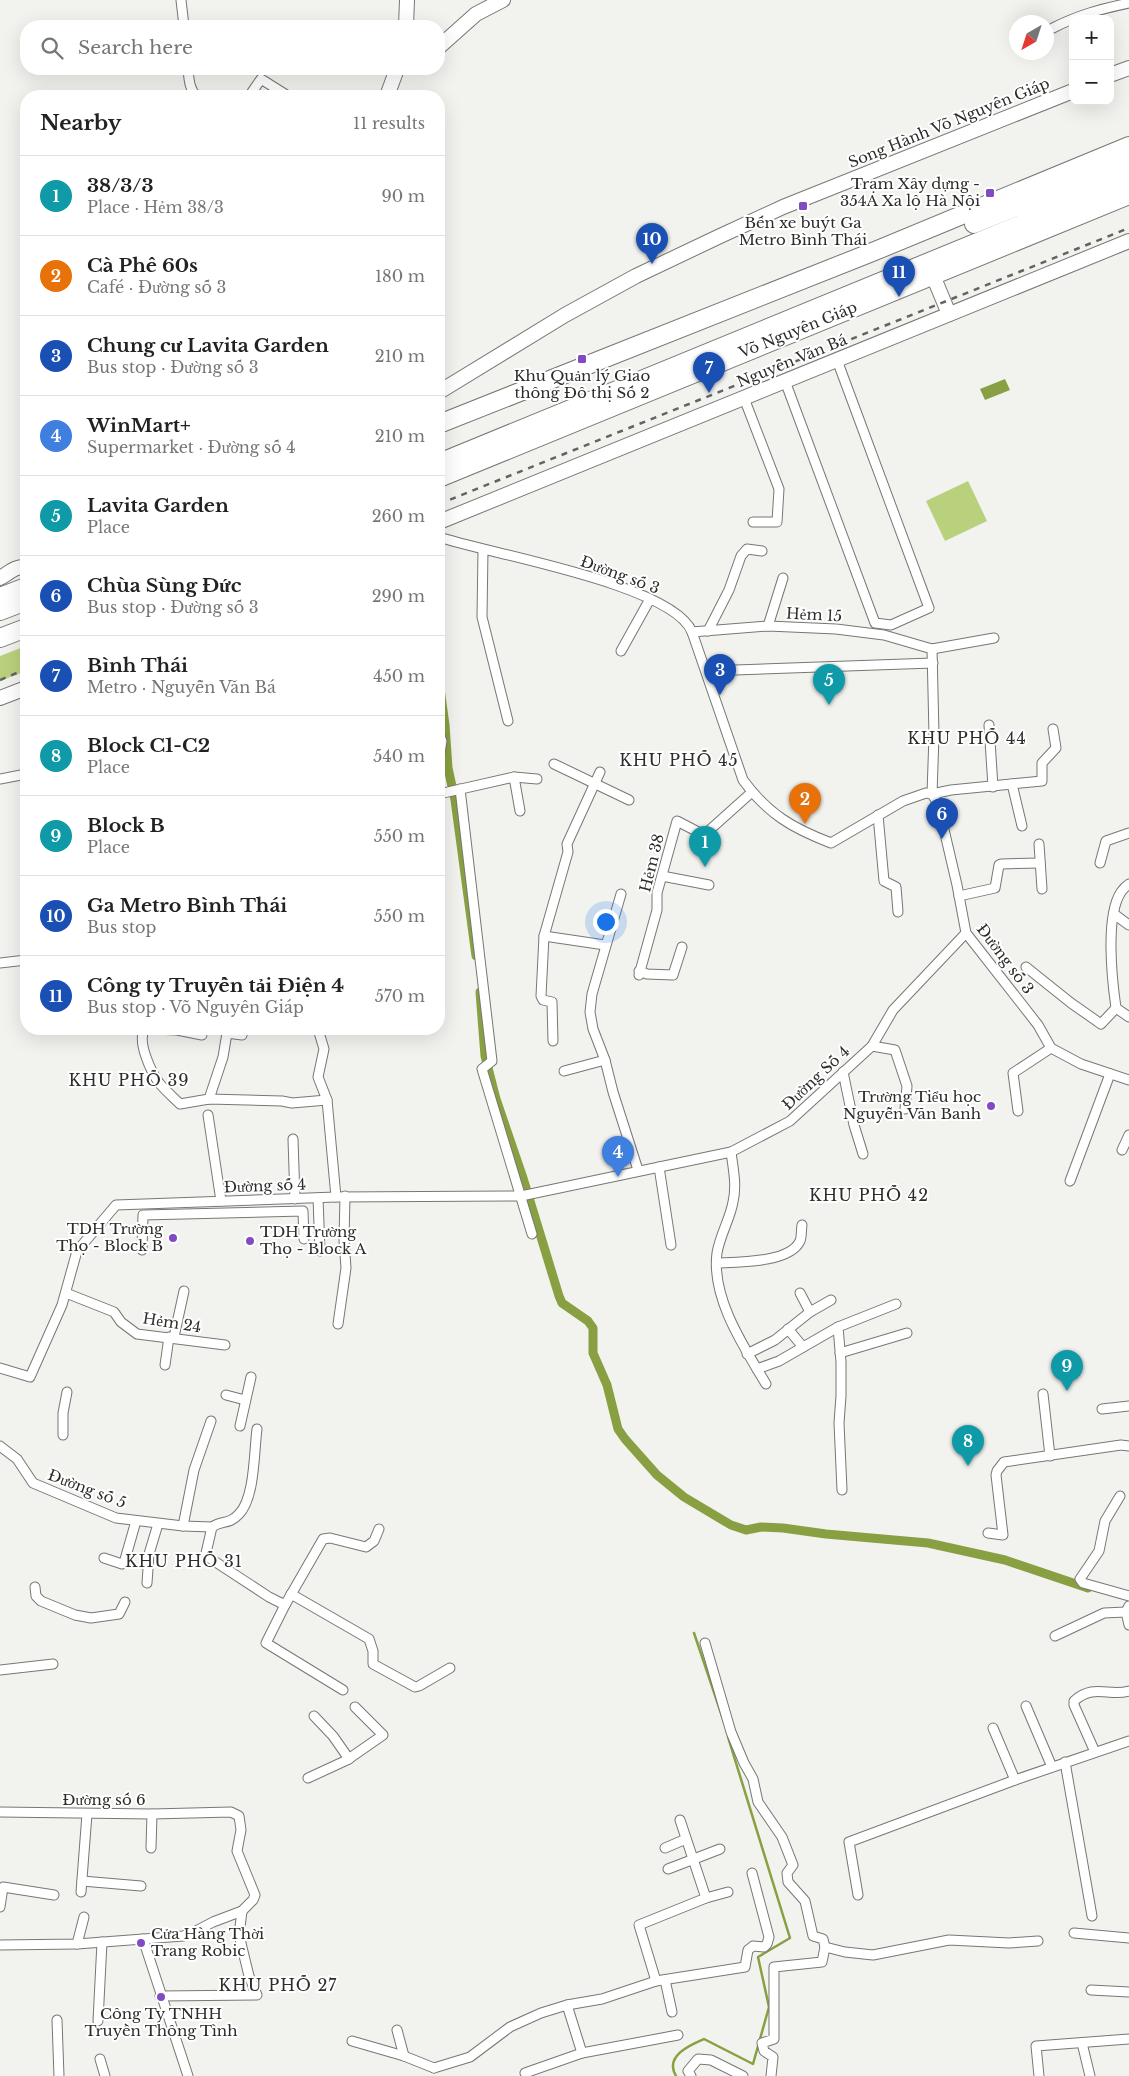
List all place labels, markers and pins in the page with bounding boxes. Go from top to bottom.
place label: Trạm Xây dựng - 354A Xa lộ Hà Nội [840,174,980,210]
marker: Trạm Xây dựng - 354A Xa lộ Hà Nội [984,187,996,199]
marker: Bến xe buýt Ga Metro Bình Thái [797,200,809,212]
place label: Bến xe buýt Ga Metro Bình Thái [739,213,867,249]
pin: 10 [636,223,668,264]
pin: 11 [883,256,915,297]
pin: 7 [693,352,725,393]
marker: Khu Quản lý Giao thông Đô thị Số 2 [576,353,588,365]
place label: Khu Quản lý Giao thông Đô thị Số 2 [514,366,650,402]
pin: 3 [704,654,736,695]
pin: 5 [813,664,845,705]
pin: 2 [789,783,821,824]
pin: 6 [926,798,958,839]
pin: 1 [689,826,721,867]
place label: Trường Tiểu học Nguyễn Văn Banh [843,1087,981,1123]
marker: Trường Tiểu học Nguyễn Văn Banh [985,1100,997,1112]
pin: 4 [602,1136,634,1177]
place label: TDH Trường Thọ - Block B [56,1219,164,1255]
place label: TDH Trường Thọ - Block A [260,1222,367,1258]
marker: TDH Trường Thọ - Block B [167,1232,179,1244]
marker: TDH Trường Thọ - Block A [244,1235,256,1247]
pin: 9 [1051,1350,1083,1391]
pin: 8 [952,1425,984,1466]
place label: Cửa Hàng Thời Trang Robic [151,1924,264,1960]
marker: Cửa Hàng Thời Trang Robic [135,1937,147,1949]
marker: Công Ty TNHH Truyền Thông Tình [155,1991,167,2003]
place label: Công Ty TNHH Truyền Thông Tình [85,2004,238,2040]

